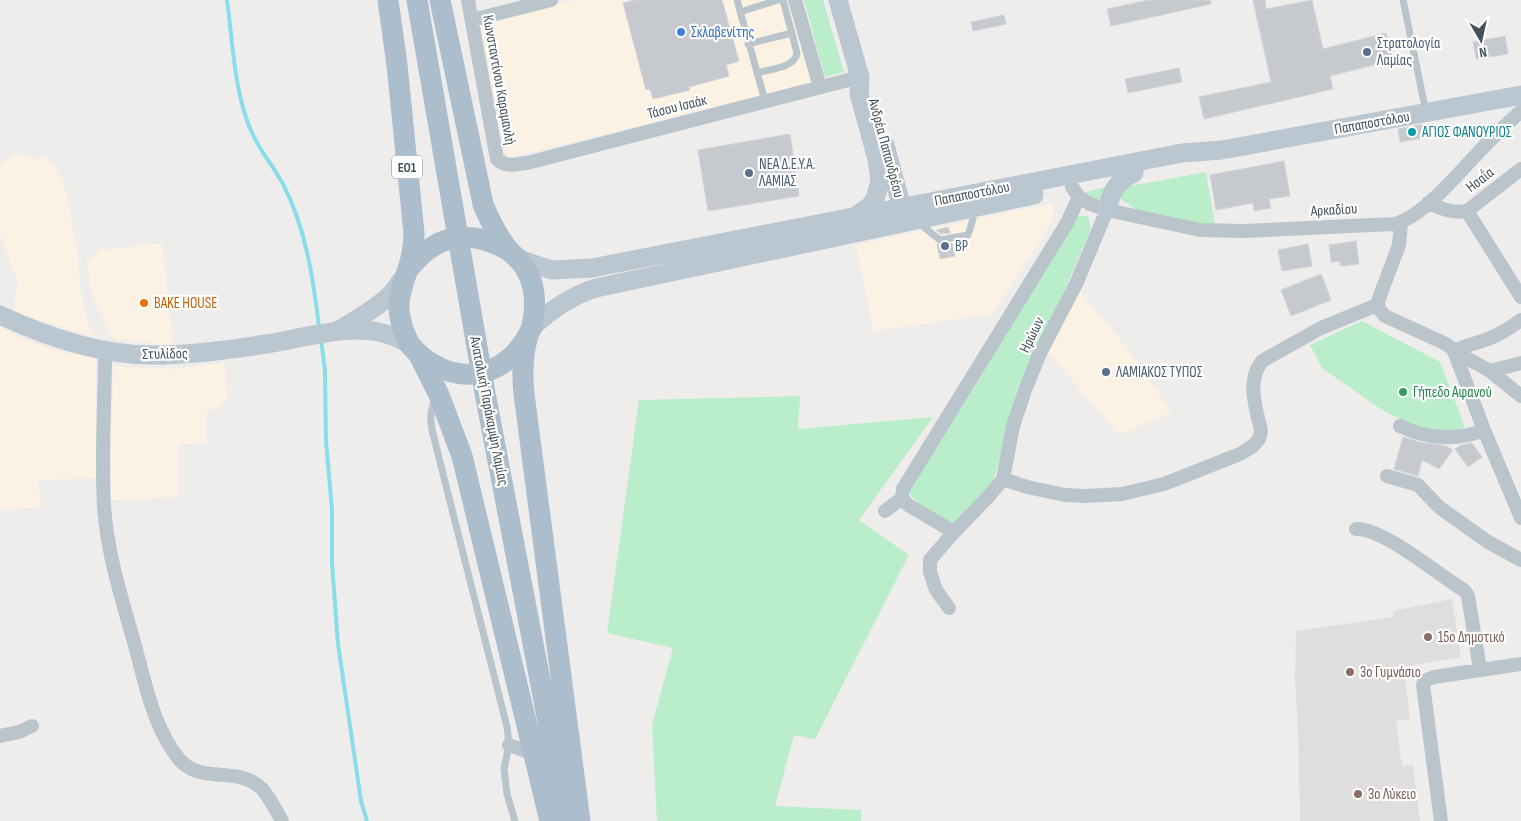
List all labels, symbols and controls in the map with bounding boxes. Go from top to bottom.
street label: Κωνσταντίνου Καραμανλή [478,14,520,146]
north arrow [1456,15,1506,65]
place label: Σκλαβενίτης [691,23,755,42]
marker: Σκλαβενίτης [675,26,687,38]
place label: Στρατολογία Λαμίας [1376,34,1441,70]
text: N [1478,43,1488,61]
marker: Στρατολογία Λαμίας [1361,46,1373,58]
street label: Τάσου Ισαάκ [645,90,709,124]
street label: Ανδρέα Παπανδρέου [863,95,908,200]
street label: Παπαποστόλου [1333,107,1411,139]
place label: ΑΓΙΟΣ ΦΑΝΟΥΡΙΟΣ [1421,123,1512,142]
marker: ΑΓΙΟΣ ΦΑΝΟΥΡΙΟΣ [1406,126,1418,138]
place label: ΝΕΑ Δ.Ε.Υ.Α. ΛΑΜΙΑΣ [758,155,816,191]
road number: ΕΟ1 [392,156,422,178]
street label: Ησαΐα [1462,163,1498,197]
marker: ΝΕΑ Δ.Ε.Υ.Α. ΛΑΜΙΑΣ [743,167,755,179]
street label: Παπαποστόλου [933,177,1011,211]
street label: Αρκαδίου [1309,199,1358,221]
place label: BP [955,237,968,256]
marker: BP [939,240,951,252]
place label: BAKE HOUSE [154,294,217,313]
marker: BAKE HOUSE [138,297,150,309]
street label: Ηρώων [1015,314,1049,356]
street label: Ανατολική Παράκαμψη Λαμίας [465,334,513,487]
street label: Στυλίδος [142,344,188,364]
place label: ΛΑΜΙΑΚΟΣ ΤΥΠΟΣ [1115,363,1203,382]
marker: ΛΑΜΙΑΚΟΣ ΤΥΠΟΣ [1100,366,1112,378]
place label: Γήπεδο Αφανού [1413,383,1492,402]
marker: Γήπεδο Αφανού [1397,386,1409,398]
place label: 15ο Δημοτικό [1438,628,1505,647]
marker: 15ο Δημοτικό [1422,631,1434,643]
place label: 3ο Γυμνάσιο [1360,663,1421,682]
marker: 3ο Γυμνάσιο [1344,666,1356,678]
place label: 3ο Λύκειο [1368,785,1416,804]
marker: 3ο Λύκειο [1352,788,1364,800]

